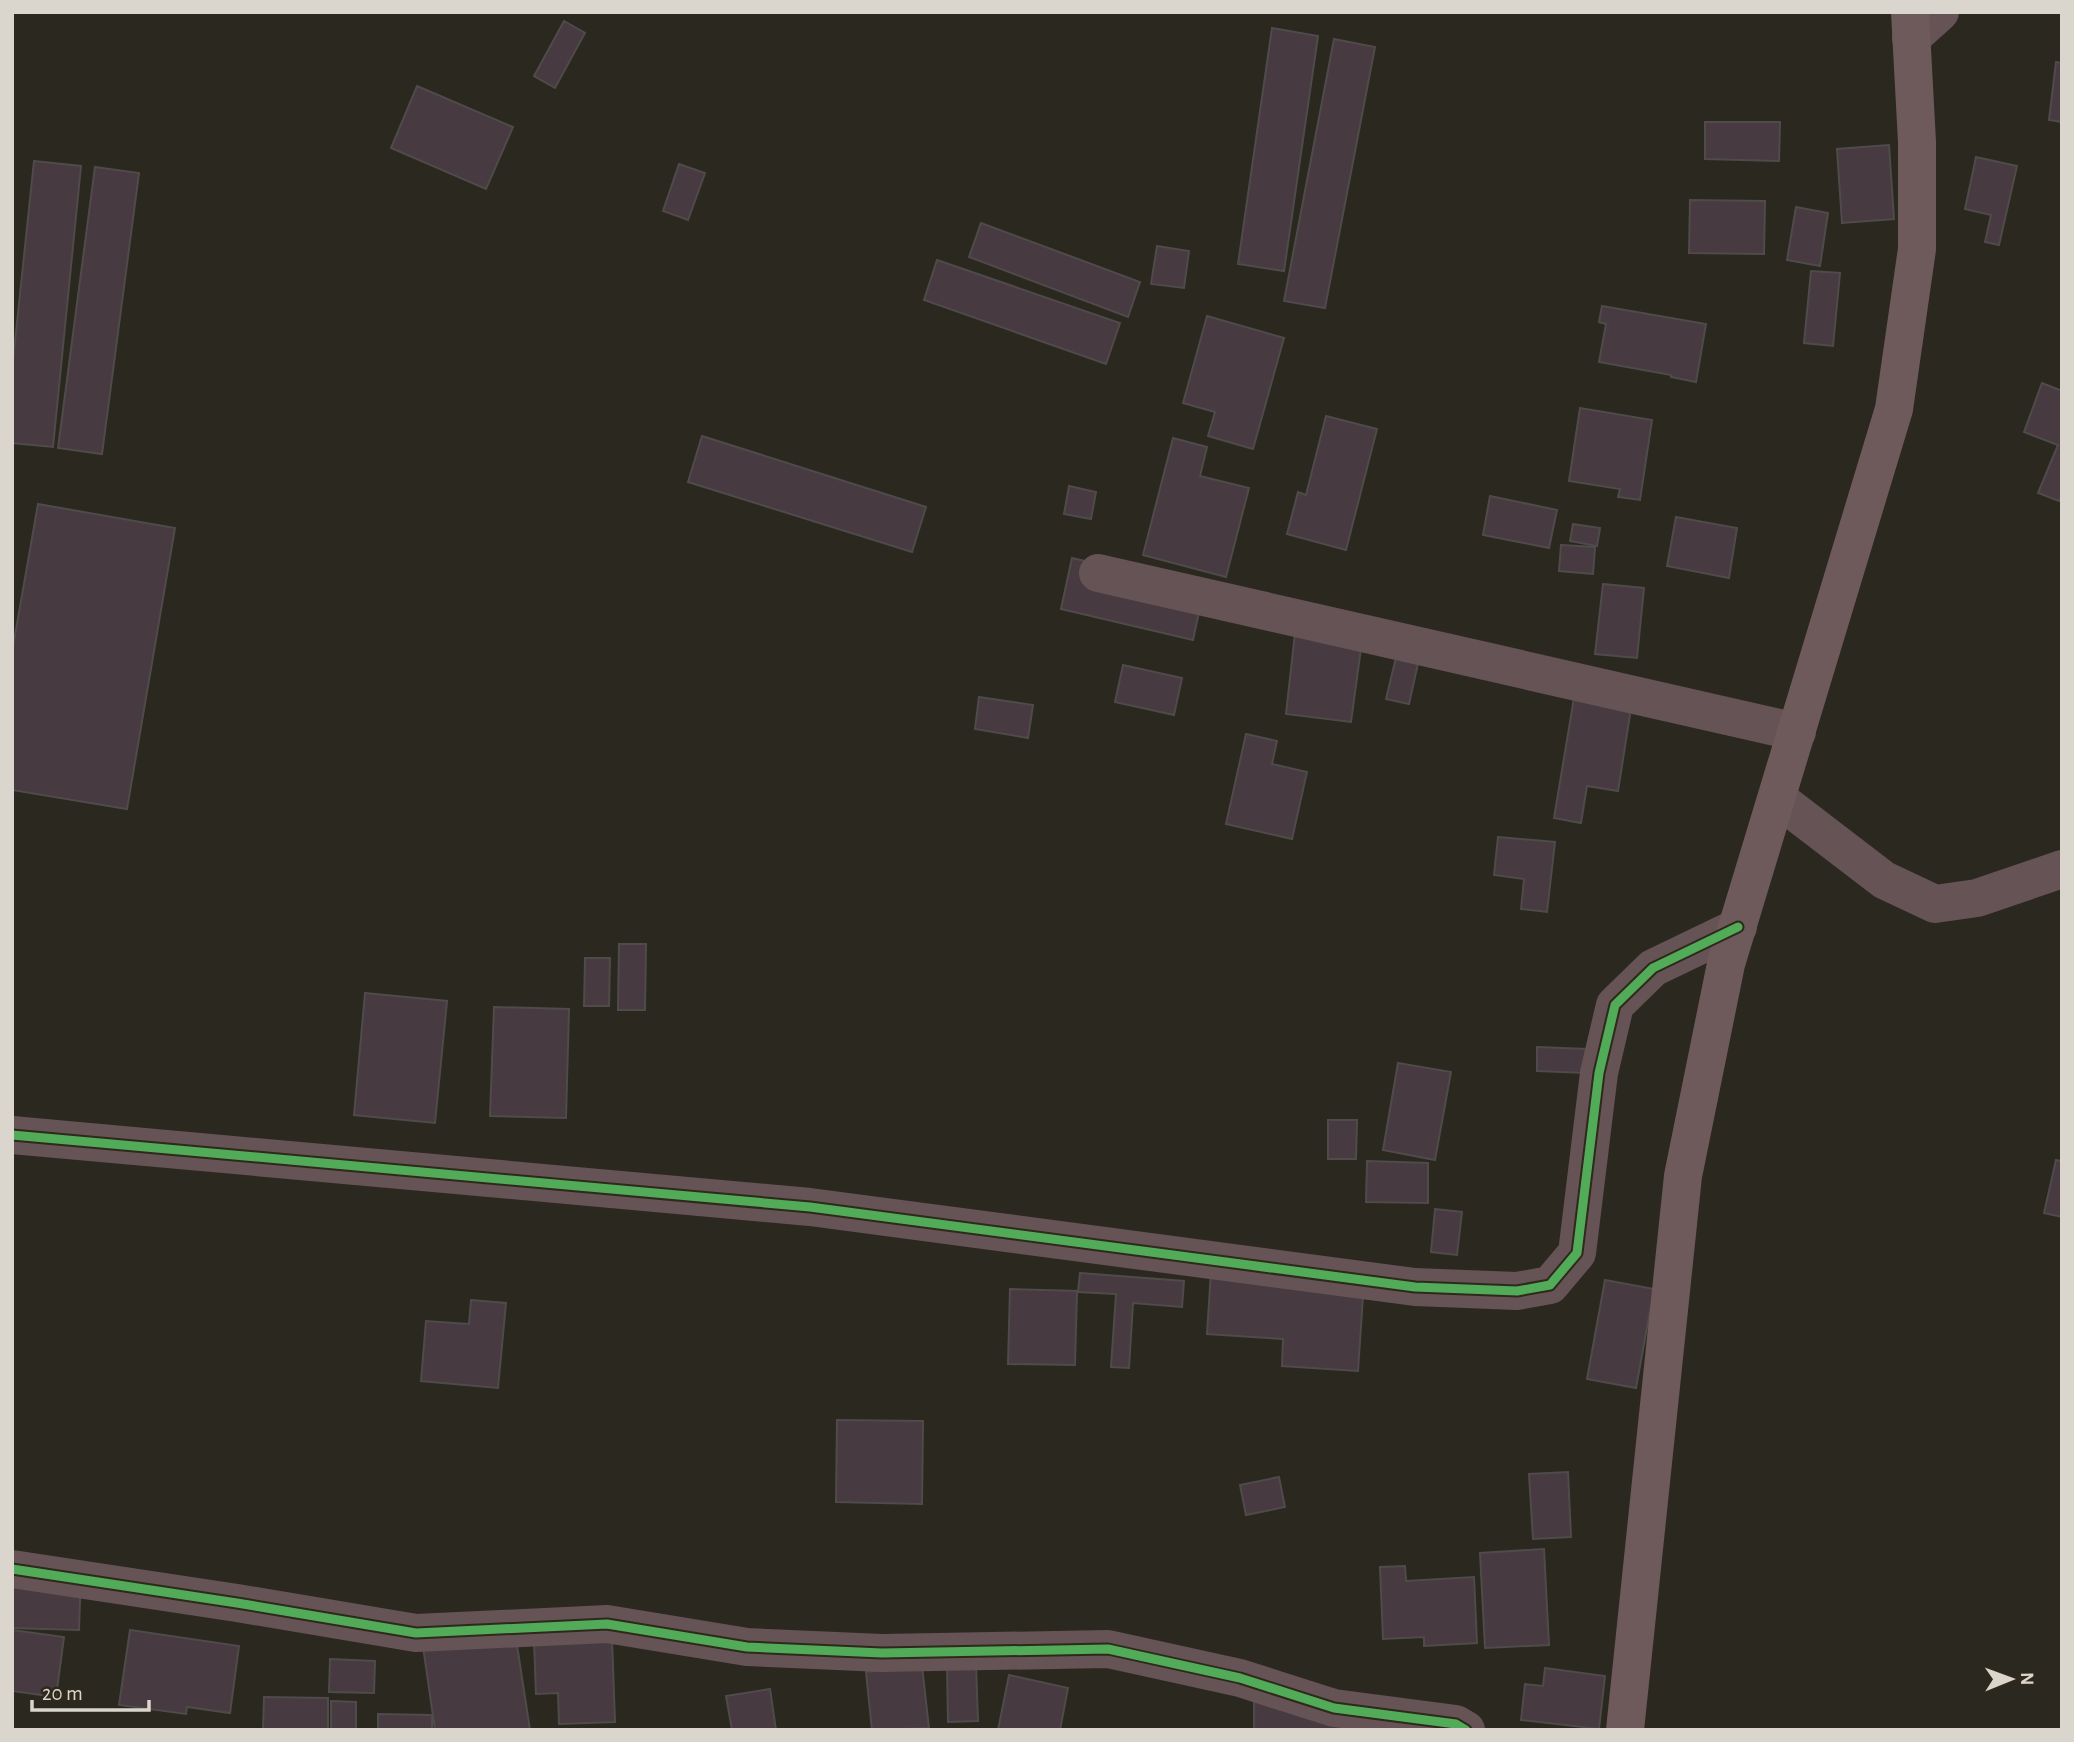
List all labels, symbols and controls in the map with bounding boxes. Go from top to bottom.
north arrow [1976,1644,2046,1714]
scale bar [32,1668,149,1712]
text: N [2017,1672,2036,1686]
text: 20 m [42,1683,83,1704]

